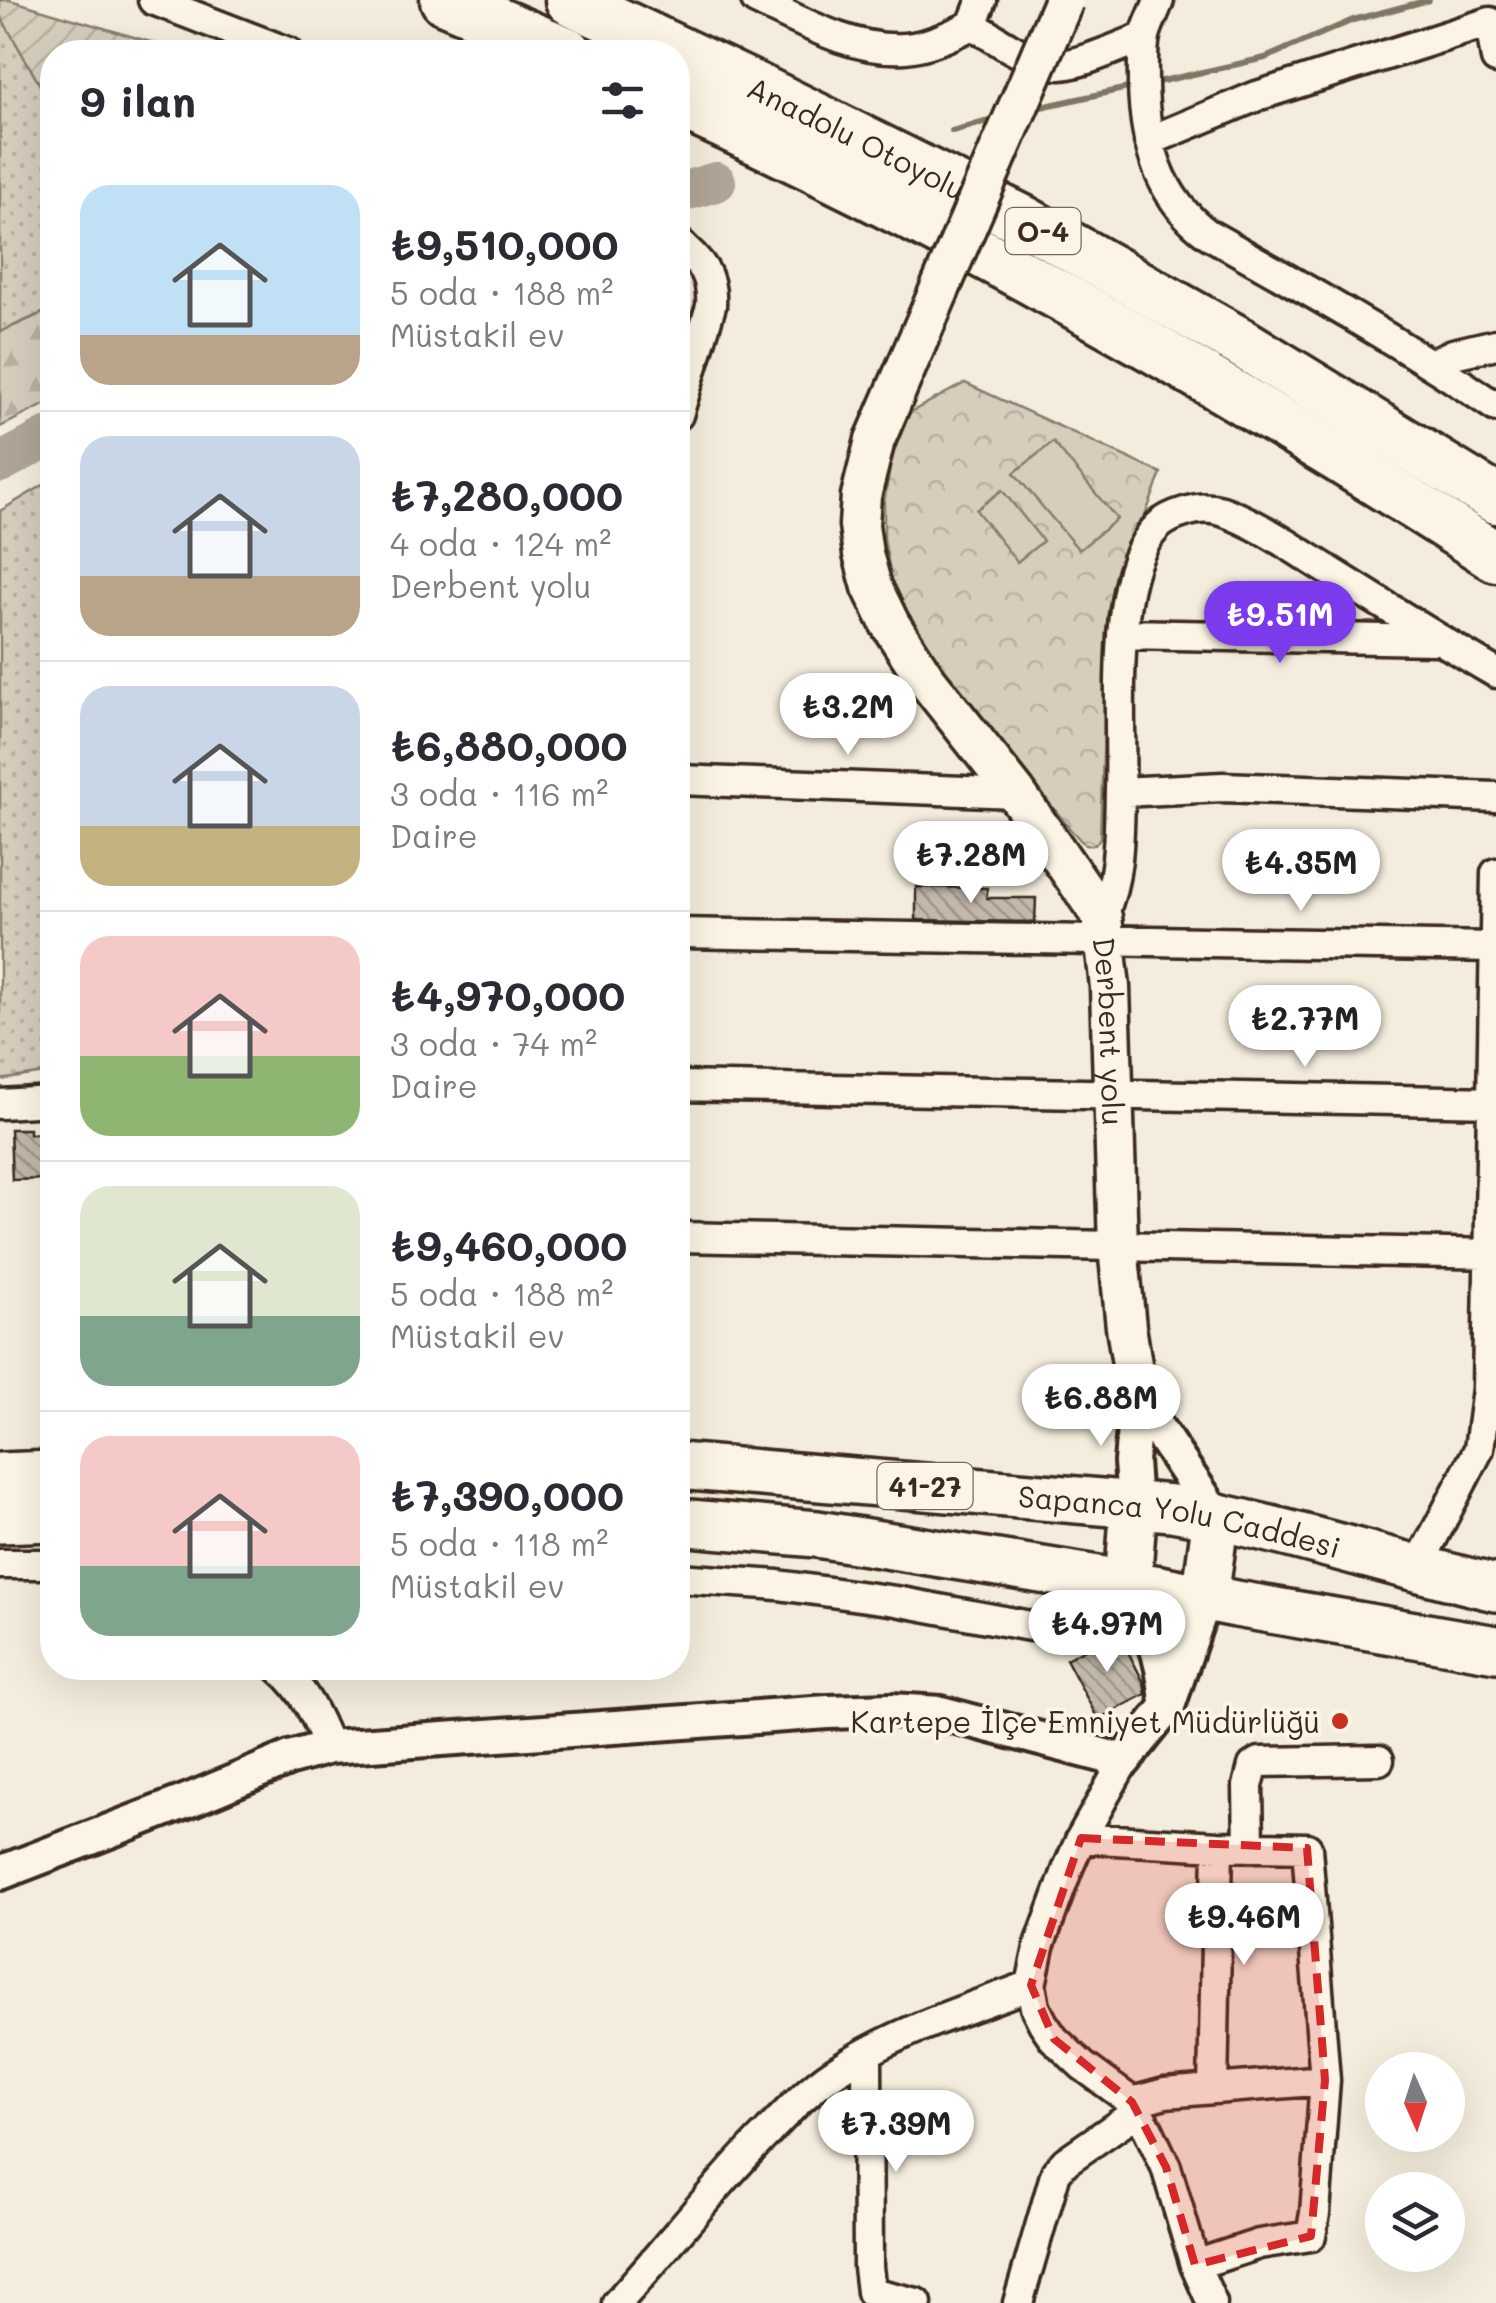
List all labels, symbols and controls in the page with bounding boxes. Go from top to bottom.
street label: Anadolu Otoyolu [741,67,973,208]
text: 9 ilan [80,73,196,128]
icon: filters [595,73,650,128]
road number: O-4 [1006,208,1080,254]
text: ₺9,510,000 [390,216,618,271]
icon: home [160,225,280,345]
text: 5 oda · 188 m² [390,271,613,313]
text: Müstakil ev [390,313,564,355]
text: ₺7,280,000 [390,467,623,522]
icon: home [160,476,280,596]
text: 4 oda · 124 m² [390,522,611,564]
text: Derbent yolu [390,564,591,606]
pin: ₺9.51M [1199,581,1361,666]
text: ₺9.51M [1226,592,1334,634]
pin: ₺3.2M [778,673,918,758]
text: ₺3.2M [802,684,894,726]
text: ₺6,880,000 [390,717,628,772]
icon: home [160,726,280,846]
text: 3 oda · 116 m² [390,772,608,814]
text: Daire [390,814,478,856]
pin: ₺7.28M [890,821,1052,906]
pin: ₺4.35M [1220,829,1382,914]
text: ₺7.28M [915,832,1027,874]
text: ₺4.35M [1244,840,1358,882]
street label: Derbent yolu [1084,935,1134,1126]
text: ₺4,970,000 [390,967,625,1022]
icon: home [160,976,280,1096]
pin: ₺2.77M [1224,985,1386,1070]
text: ₺2.77M [1250,996,1360,1038]
text: 3 oda · 74 m² [390,1022,597,1064]
text: Daire [390,1064,478,1106]
text: ₺9,460,000 [390,1217,627,1272]
icon: home [160,1226,280,1346]
text: 5 oda · 188 m² [390,1272,613,1314]
text: Müstakil ev [390,1314,564,1356]
pin: ₺6.88M [1020,1364,1182,1449]
text: ₺6.88M [1044,1375,1158,1417]
road number: 41-27 [878,1463,972,1509]
text: ₺7,390,000 [390,1467,624,1522]
street label: Sapanca Yolu Caddesi [1017,1475,1345,1567]
icon: home [160,1476,280,1596]
text: 5 oda · 118 m² [390,1522,608,1564]
text: Müstakil ev [390,1564,564,1606]
pin: ₺4.97M [1026,1590,1188,1675]
text: ₺4.97M [1050,1601,1164,1643]
place label: Kartepe İlçe Emniyet Müdürlüğü [851,1701,1320,1741]
marker: Kartepe İlçe Emniyet Müdürlüğü [1329,1710,1351,1732]
pin: ₺9.46M [1163,1883,1325,1968]
text: ₺9.46M [1187,1894,1301,1936]
north arrow [1365,2052,1465,2152]
map controls [1365,2052,1465,2272]
pin: ₺7.39M [815,2090,977,2175]
text: ₺7.39M [840,2101,952,2143]
button: layers [1365,2172,1465,2272]

